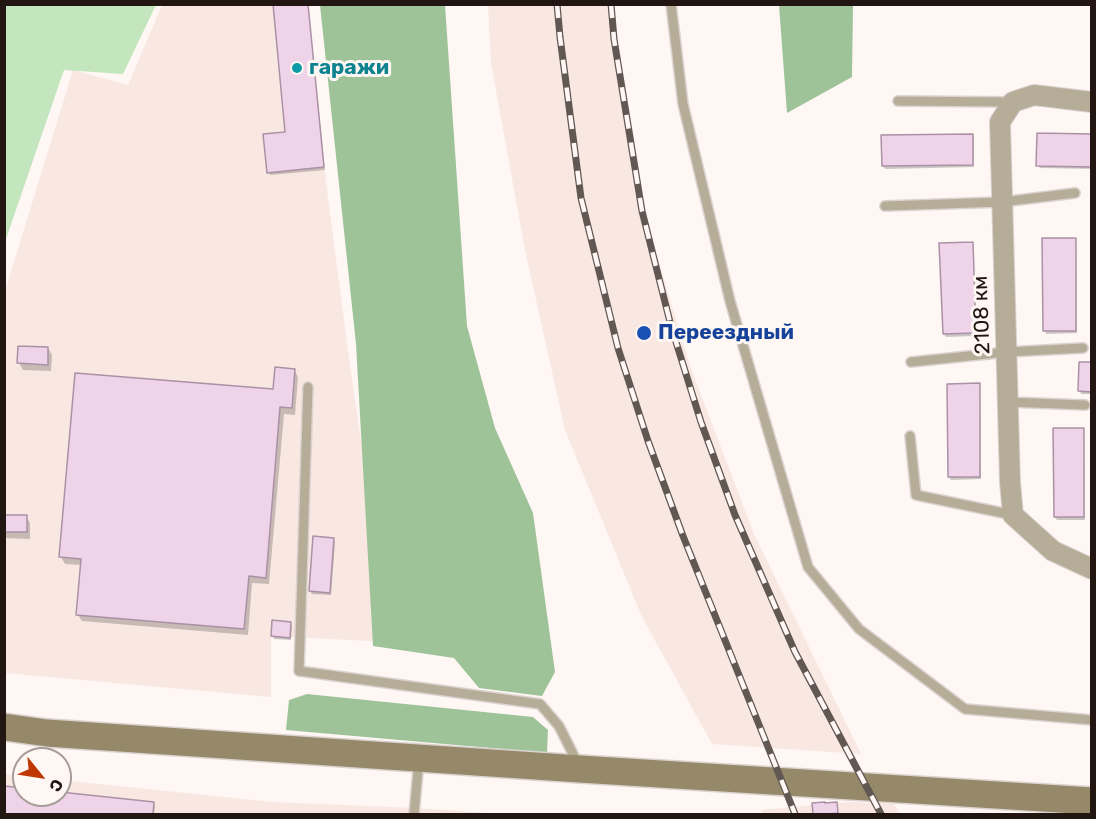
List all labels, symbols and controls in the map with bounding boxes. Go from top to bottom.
place label: гаражи [309,55,389,81]
marker: гаражи [290,61,304,75]
street label: 2108 км [968,275,996,355]
place label: Переездный [658,320,794,346]
marker: Переездный [635,324,653,342]
north arrow [12,747,72,807]
text: С [45,776,67,795]

